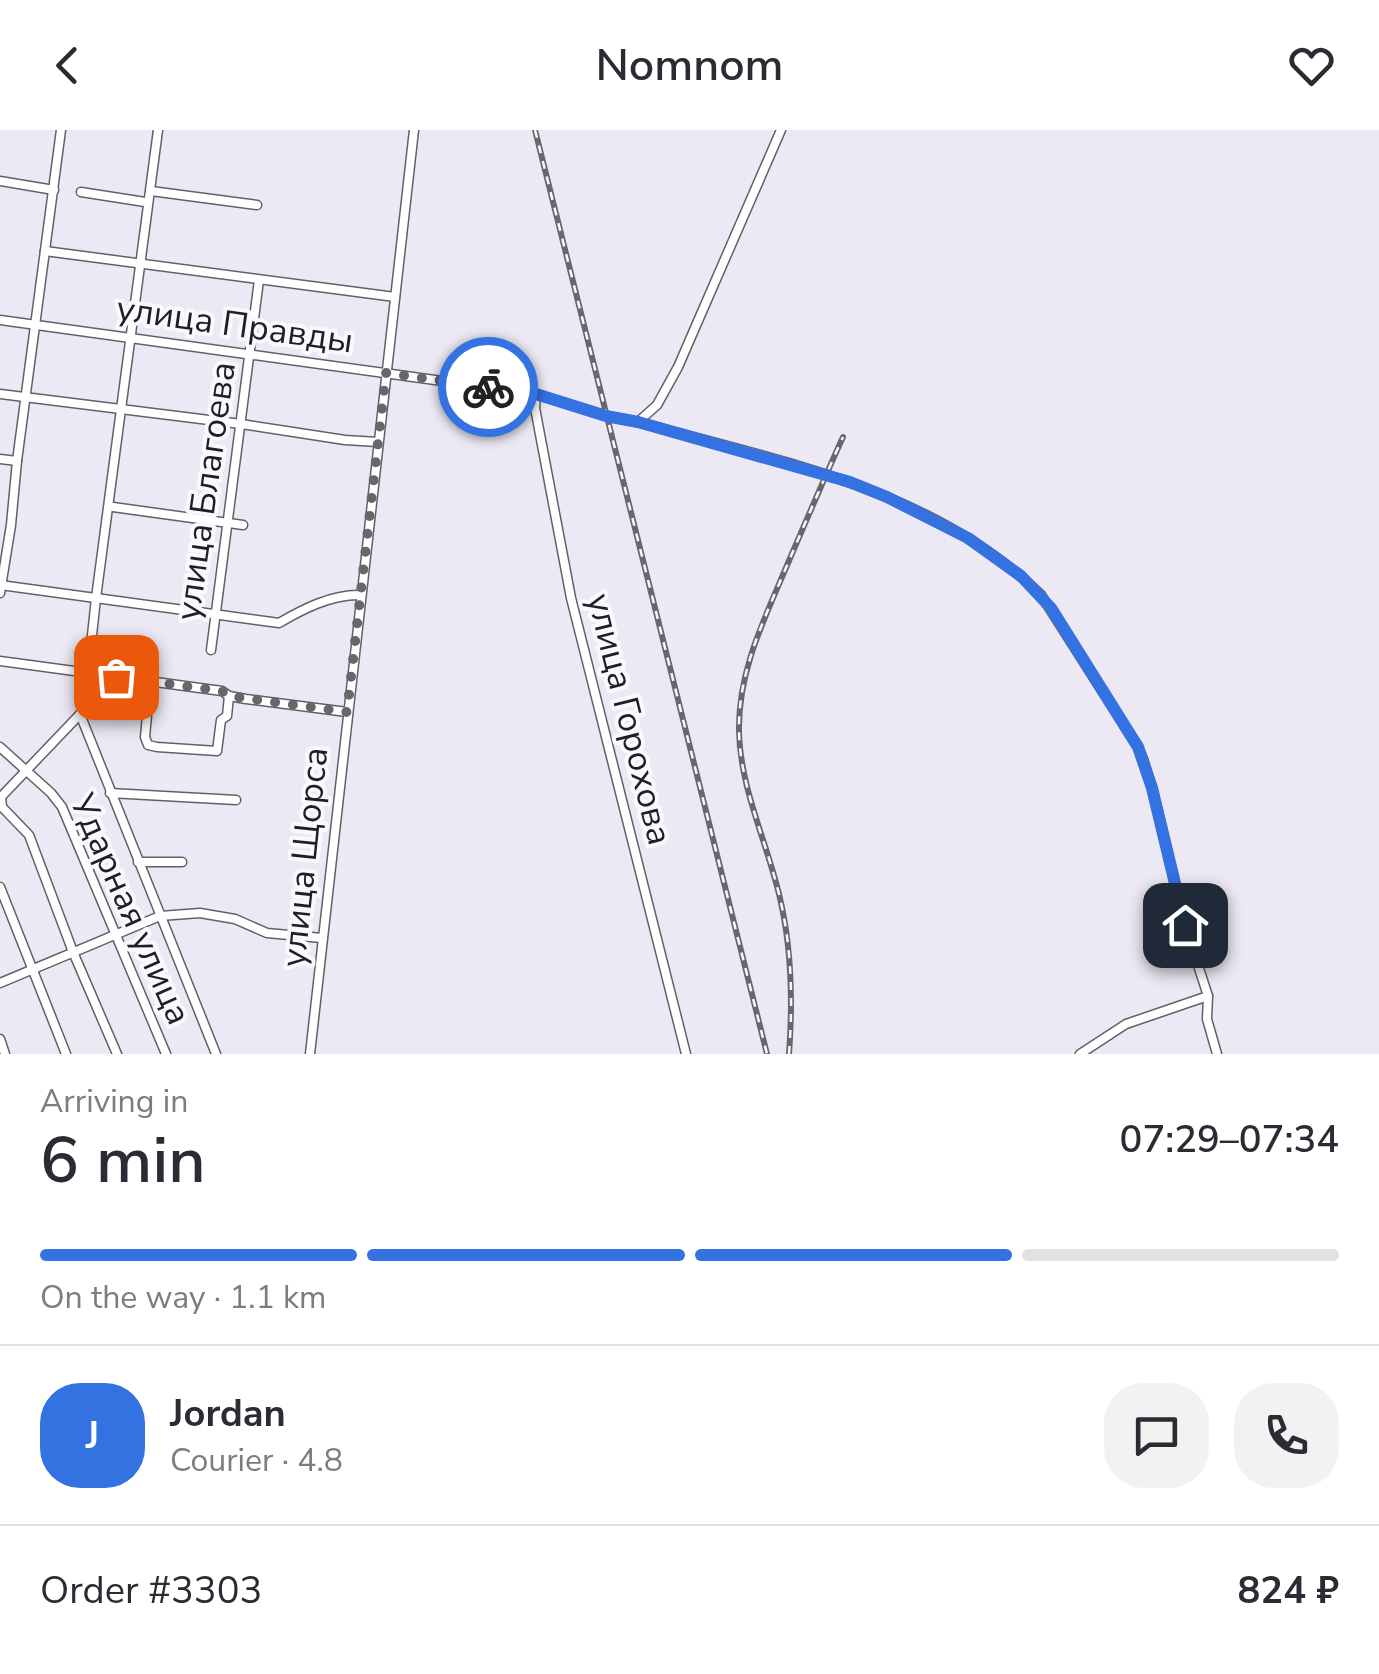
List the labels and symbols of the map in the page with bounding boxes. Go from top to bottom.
street label: улица Правды [114,285,356,364]
courier [438,337,538,437]
street label: улица Благоева [164,359,247,623]
street label: улица Горохова [576,588,683,850]
pin [74,635,159,720]
street label: улица Щорса [270,745,339,969]
street label: Ударная улица [58,786,202,1032]
pin [1143,883,1228,968]

